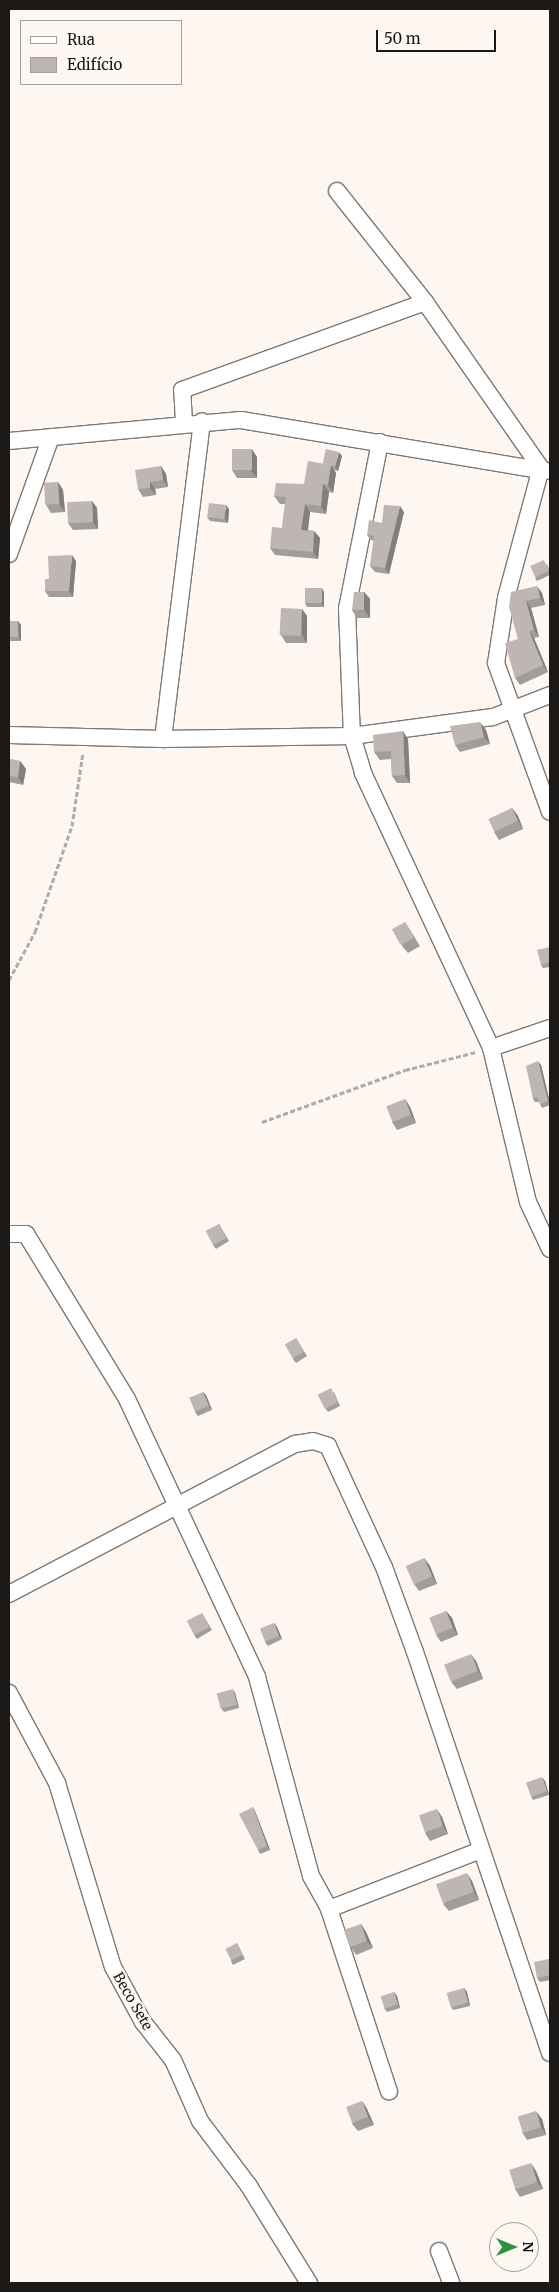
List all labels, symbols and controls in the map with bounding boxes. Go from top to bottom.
legend [20,20,182,85]
scale bar [379,20,499,52]
text: 50 m [384,29,421,48]
text: Rua [67,30,95,49]
text: Edifício [67,55,122,74]
street label: Beco Sete [110,1969,156,2033]
north arrow [489,2222,539,2272]
text: N [519,2241,537,2253]

